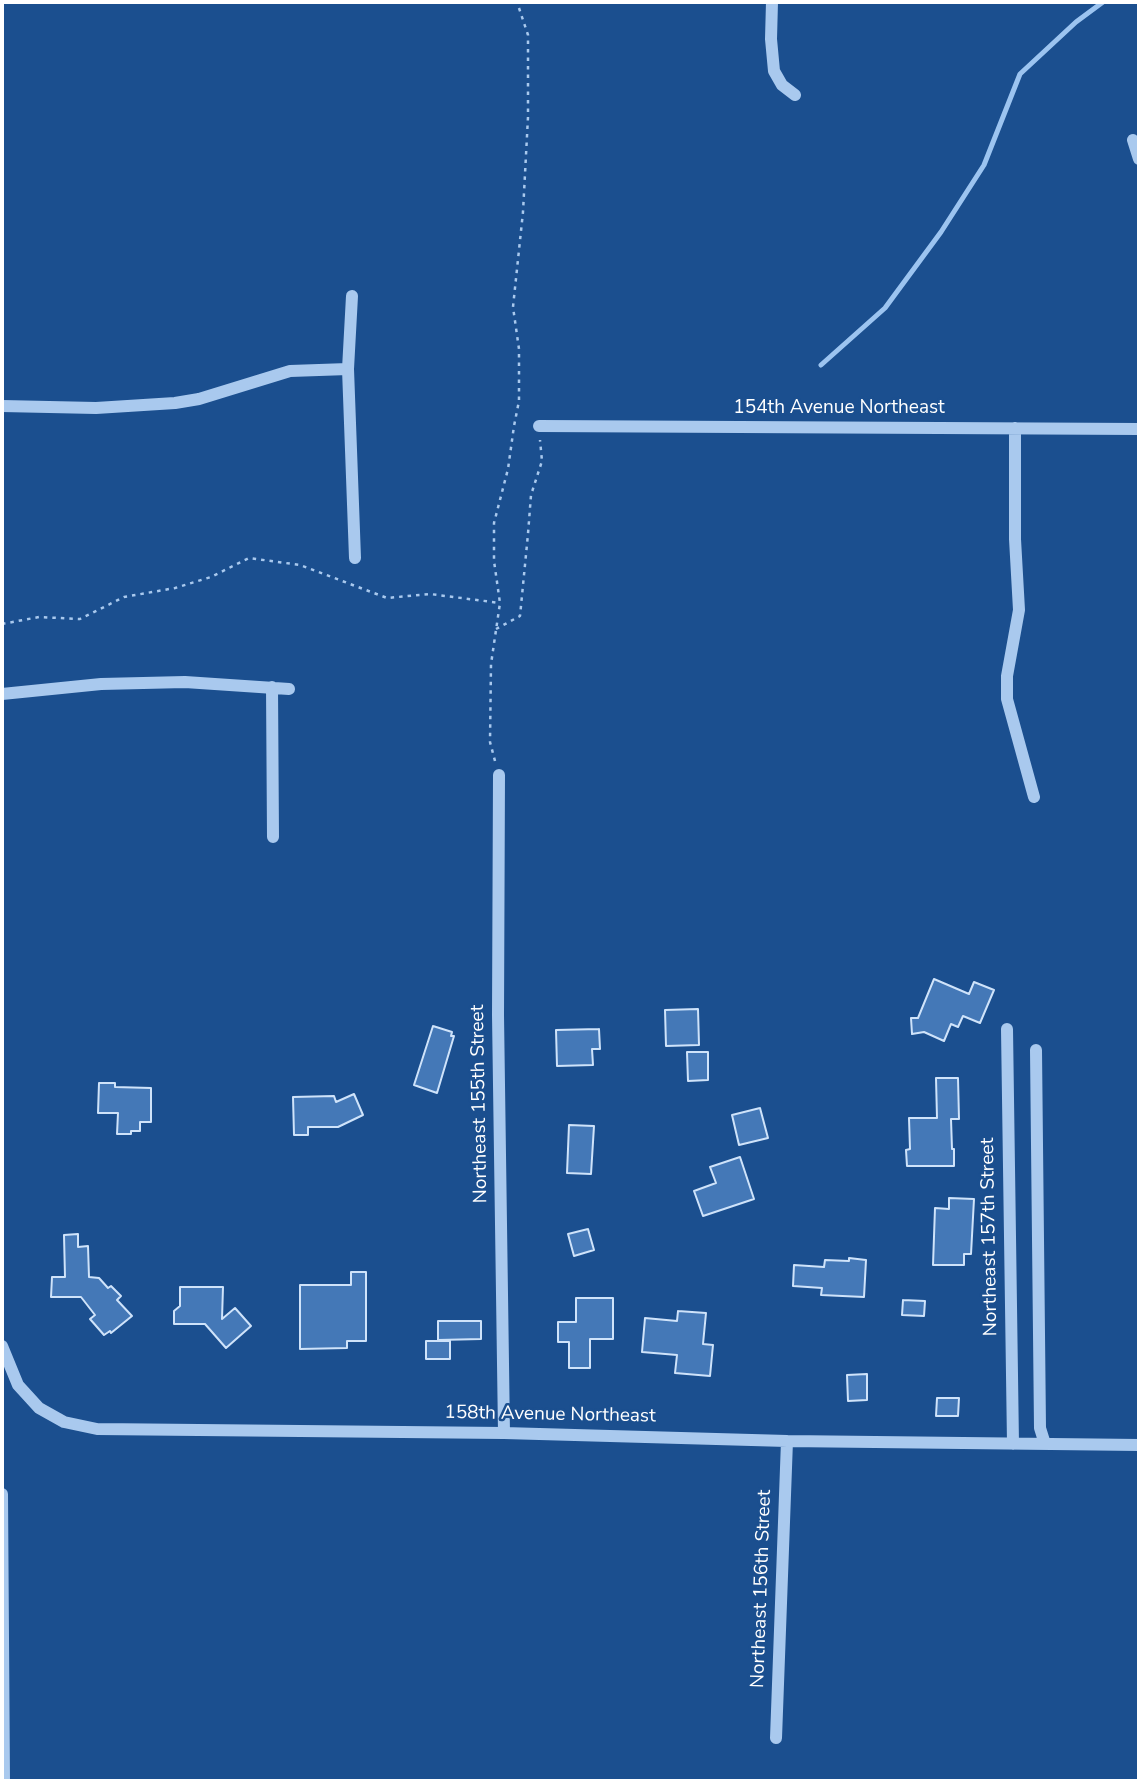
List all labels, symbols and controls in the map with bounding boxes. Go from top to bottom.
street label: 154th Avenue Northeast [733,397,945,419]
street label: Northeast 155th Street [467,1005,493,1203]
street label: Northeast 157th Street [977,1138,1003,1336]
street label: 158th Avenue Northeast [444,1402,656,1428]
street label: Northeast 156th Street [747,1489,777,1689]

